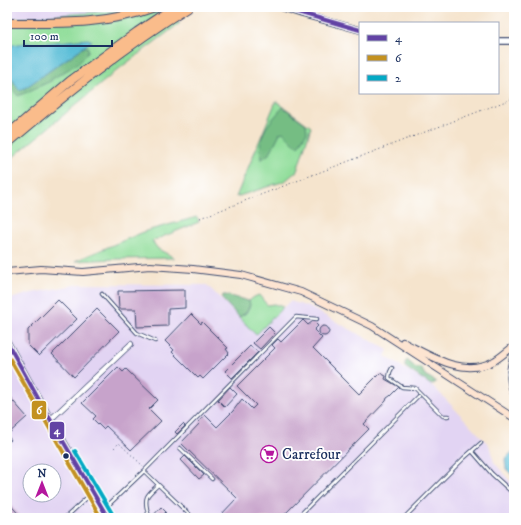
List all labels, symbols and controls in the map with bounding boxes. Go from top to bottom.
scale bar [24,22,112,48]
legend [359,22,499,94]
text: 100 m [30,29,59,44]
text: 4 [395,31,403,46]
text: 6 [395,51,402,66]
text: 2 [395,71,401,86]
line badge: 6 [31,400,47,420]
text: 6 [36,404,43,418]
line badge: 4 [49,421,65,440]
text: 4 [53,424,61,438]
supermarket icon: Carrefour [259,444,279,464]
place label: Carrefour [282,445,341,464]
unlabelled marker [61,451,71,461]
north arrow [22,463,62,503]
text: N [37,467,47,481]

